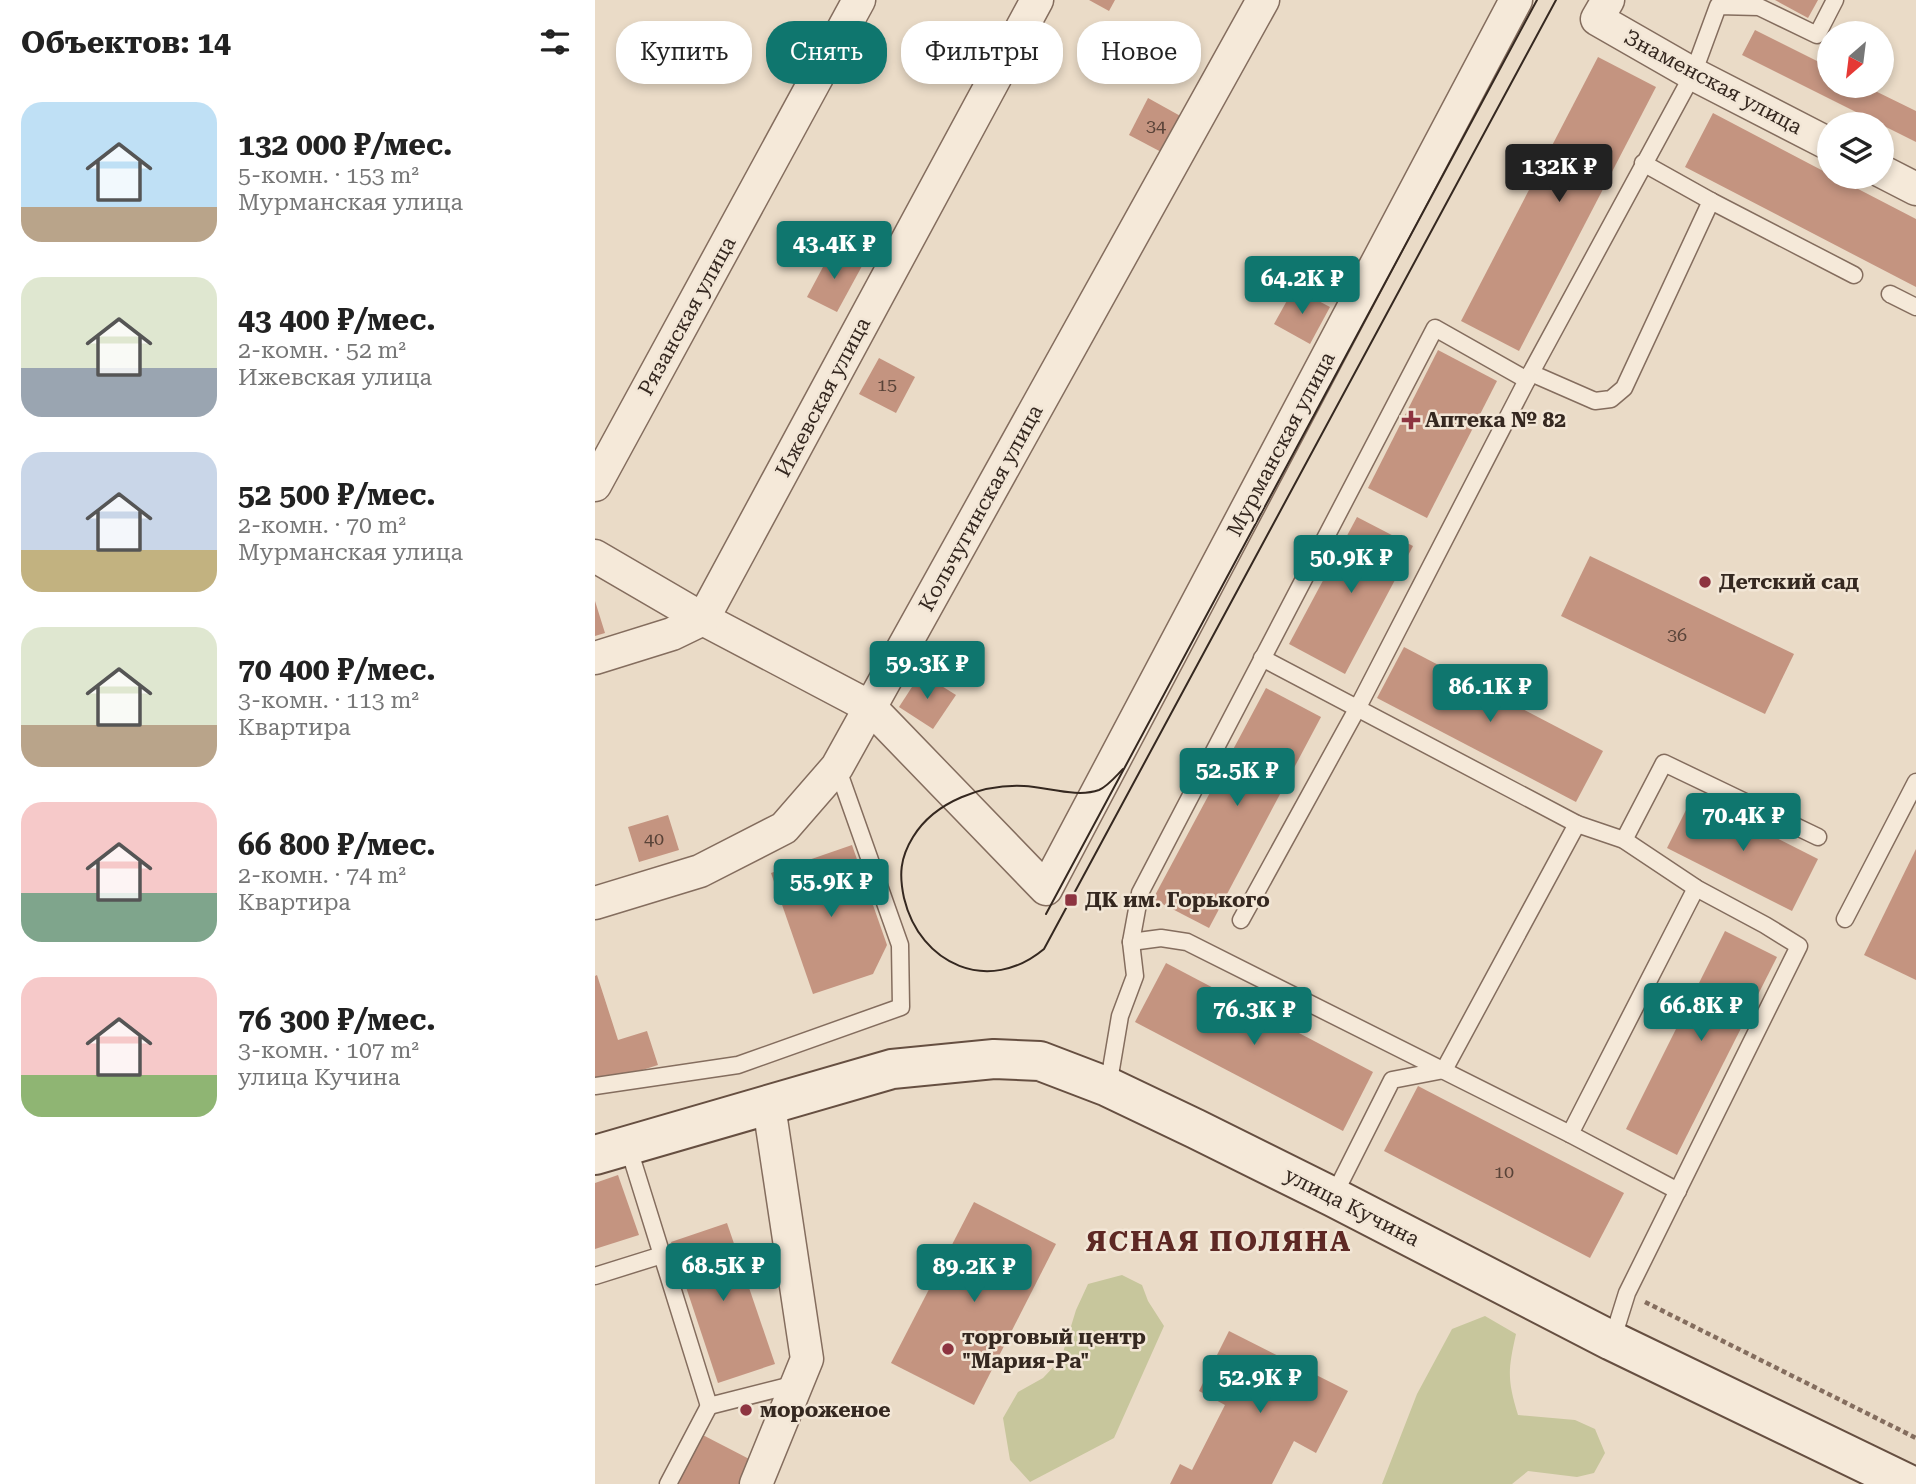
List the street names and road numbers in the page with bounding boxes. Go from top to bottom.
street label: Знаменская улица [1620,25,1807,139]
street label: Рязанская улица [633,232,741,400]
street label: Ижевская улица [771,313,875,481]
street label: Мурманская улица [1222,347,1340,540]
street label: Кольчугинская улица [914,400,1048,615]
street label: улица Кучина [1281,1163,1424,1252]

